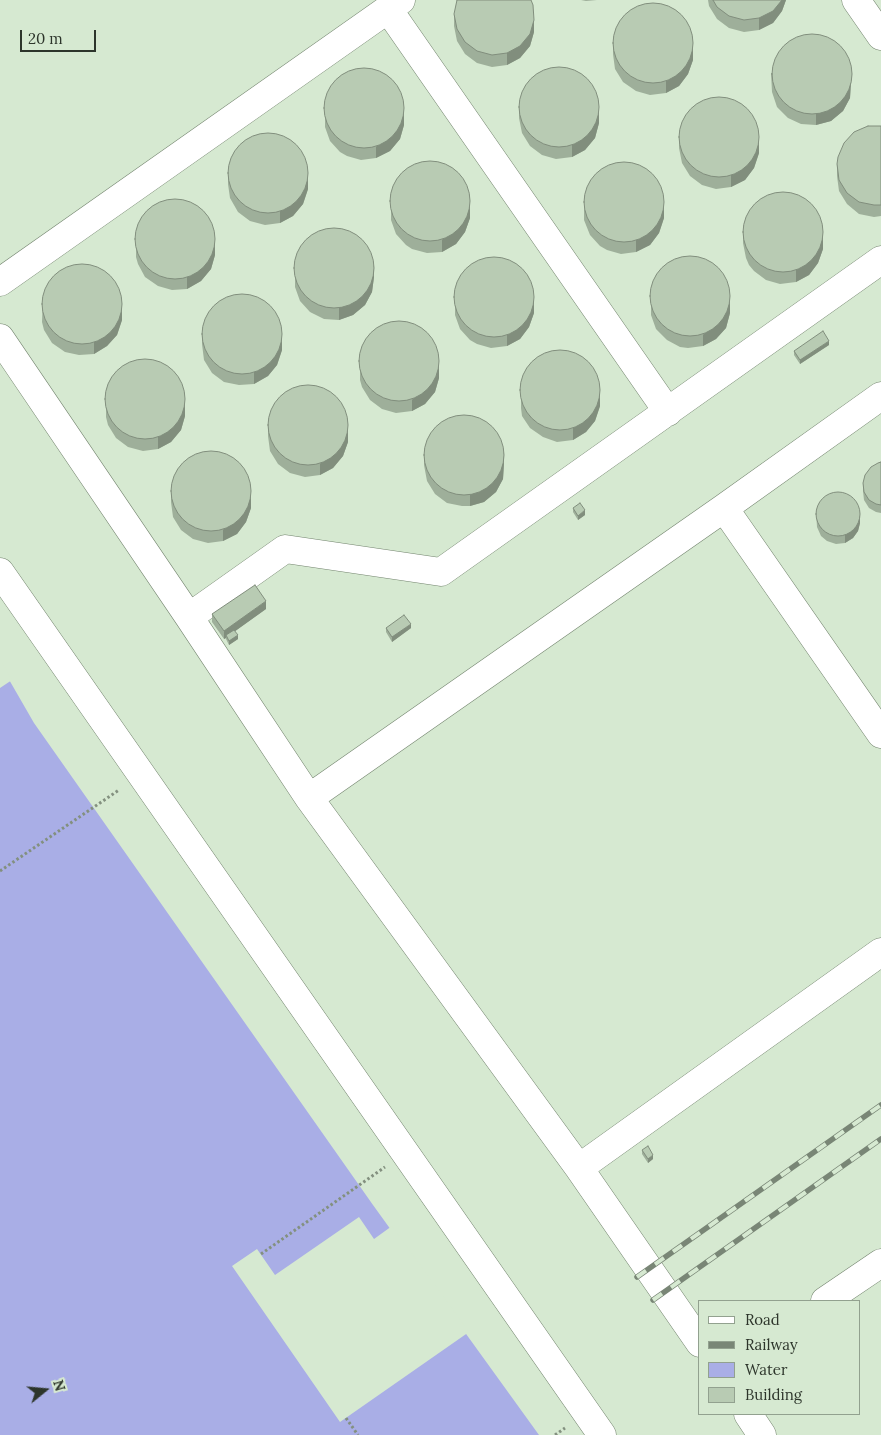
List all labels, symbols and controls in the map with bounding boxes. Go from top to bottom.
scale bar [22,20,99,52]
text: 20 m [28,29,63,48]
legend [698,1300,861,1415]
text: Road [745,1310,780,1329]
text: Railway [745,1335,798,1354]
text: Water [745,1360,787,1379]
north arrow [20,1365,70,1415]
text: N [49,1378,70,1393]
text: Building [745,1385,802,1404]

